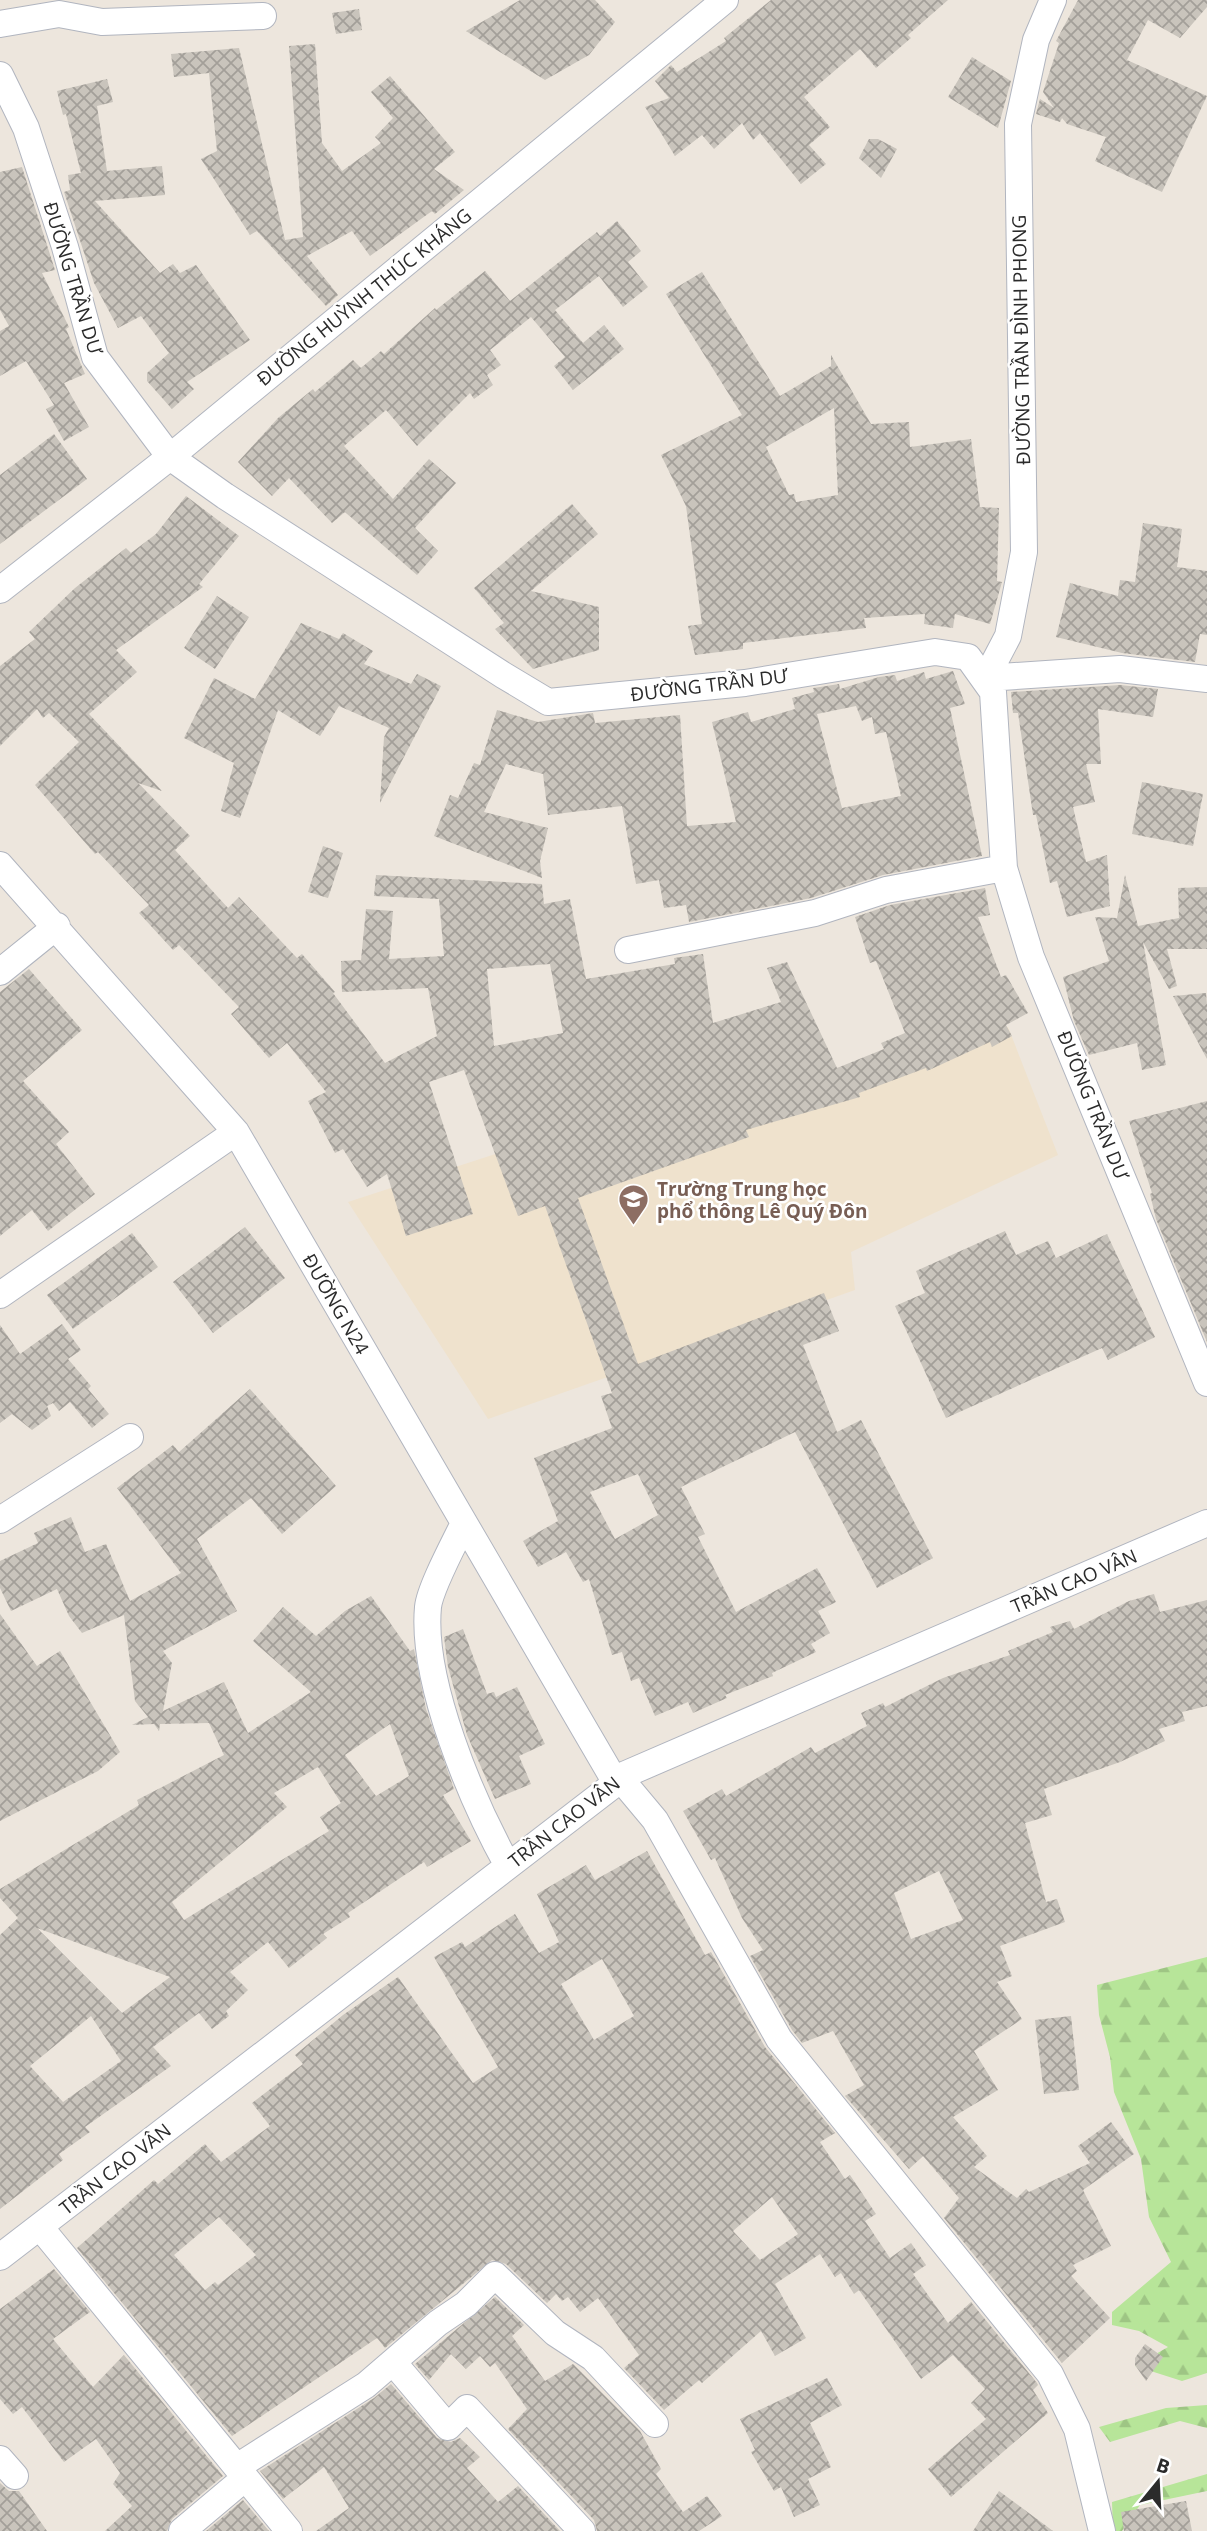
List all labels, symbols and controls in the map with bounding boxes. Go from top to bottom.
street label: ĐƯỜNG TRẦN DƯ [37,199,109,359]
street label: ĐƯỜNG HUỲNH THÚC KHÁNG [251,202,477,392]
street label: ĐƯỜNG TRẦN ĐÌNH PHONG [1006,215,1036,465]
street label: ĐƯỜNG TRẦN DƯ [629,662,790,708]
street label: ĐƯỜNG TRẦN DƯ [1051,1027,1135,1184]
place label: Trường Trung học phổ thông Lê Quý Đôn [657,1176,867,1224]
school or university icon: Trường Trung học phổ thông Lê Quý Đôn [617,1183,651,1227]
street label: ĐƯỜNG N24 [297,1249,375,1359]
street label: TRẦN CAO VÂN [1007,1543,1141,1619]
street label: TRẦN CAO VÂN [503,1770,625,1874]
street label: TRẦN CAO VÂN [54,2117,176,2221]
north arrow [1123,2447,1193,2517]
text: B [1153,2451,1173,2480]

